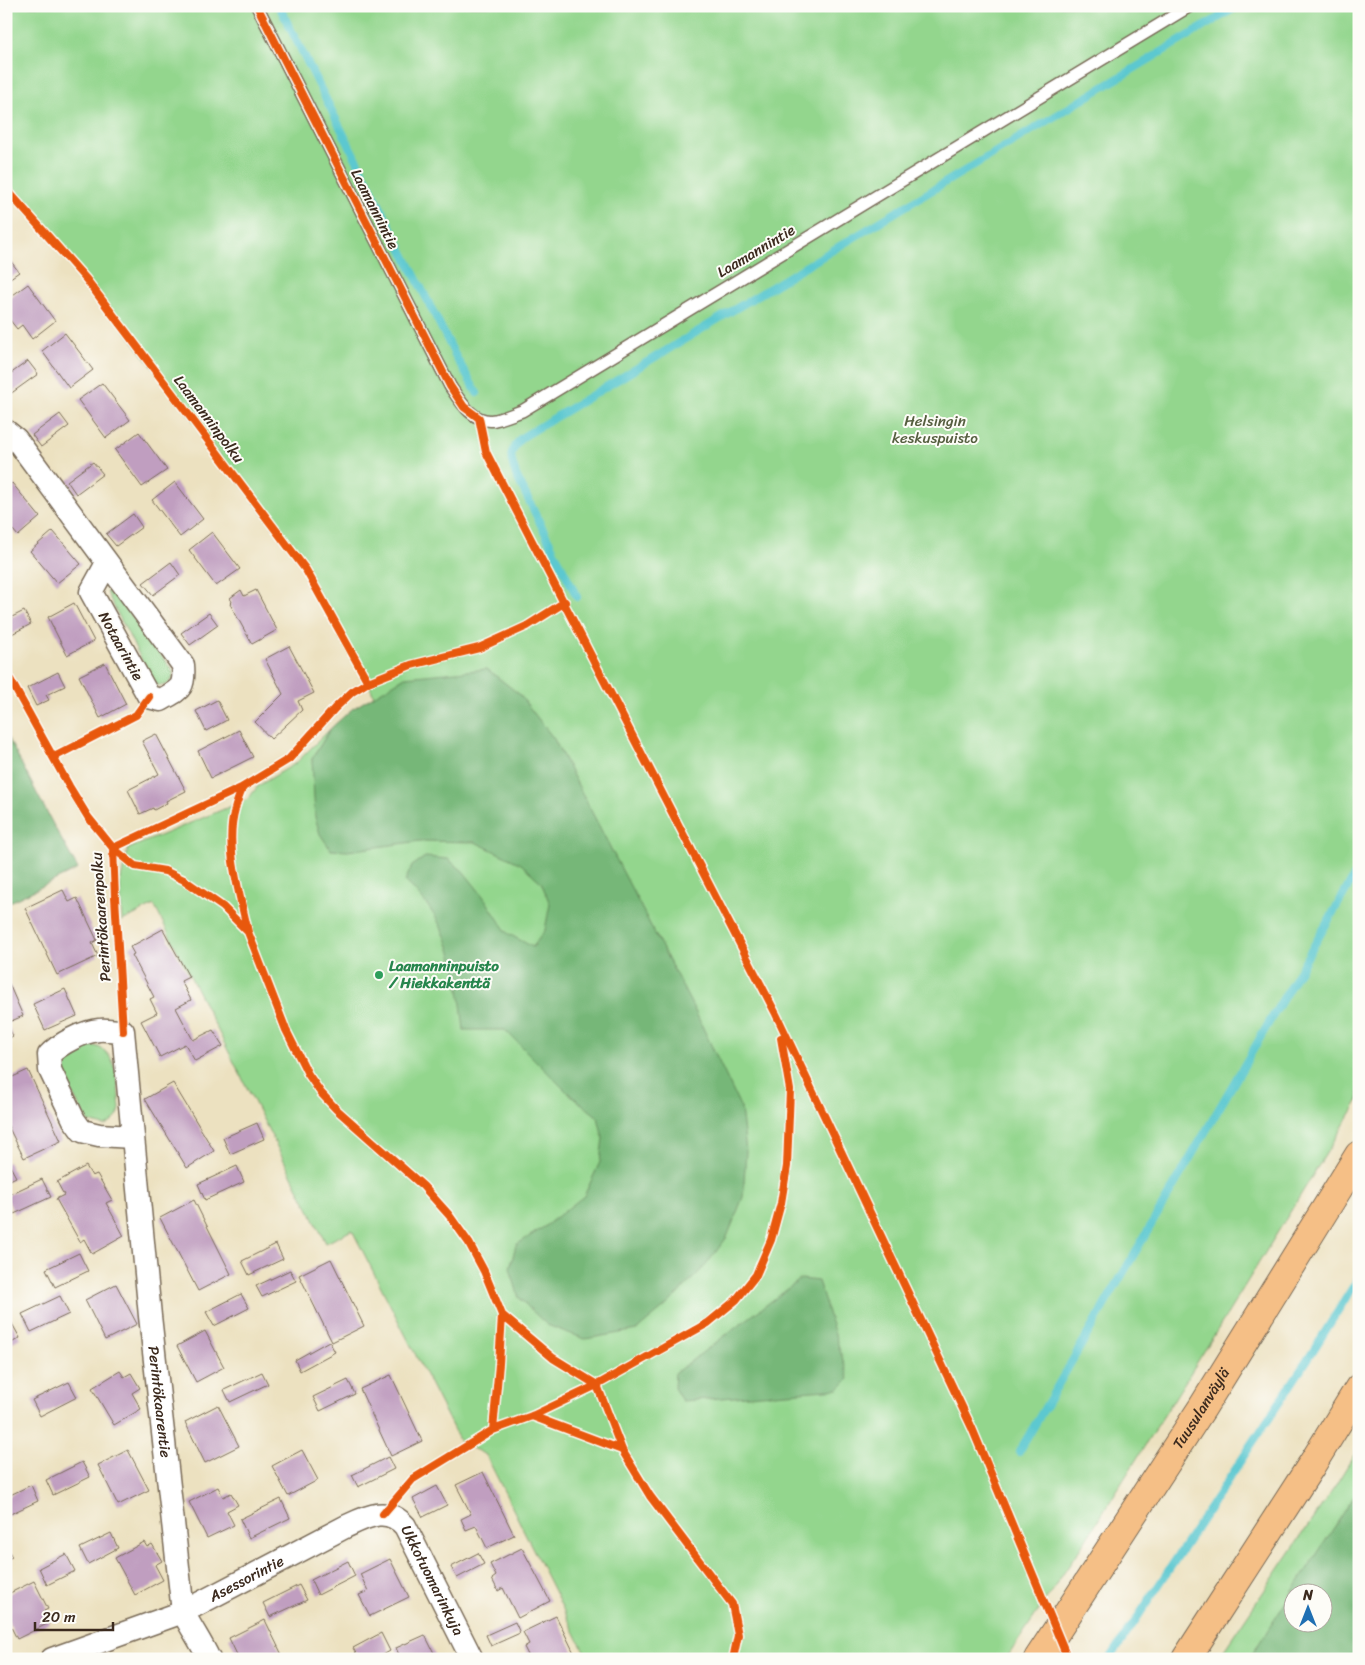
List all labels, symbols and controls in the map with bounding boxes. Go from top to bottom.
street label: Laamannintie [344,164,406,254]
street label: Laamannintie [712,217,800,285]
street label: Laamanninpolku [167,369,251,469]
park label: Helsingin keskuspuisto [892,408,978,451]
street label: Notaarintie [91,606,151,686]
street label: Perintökaarenpolku [84,851,118,983]
place label: Laamanninpuisto / Hiekkakenttä [388,953,499,996]
marker: Laamanninpuisto / Hiekkakenttä [373,969,385,981]
street label: Perintökaarentie [140,1344,179,1459]
street label: Tuusulanväylä [1165,1362,1237,1454]
street label: Ukkotuomarinkuja [394,1521,471,1641]
street label: Asessorintie [204,1548,289,1610]
north arrow [1282,1582,1332,1632]
text: N [1302,1583,1313,1608]
scale bar [35,1600,112,1632]
text: 20 m [42,1604,76,1630]

